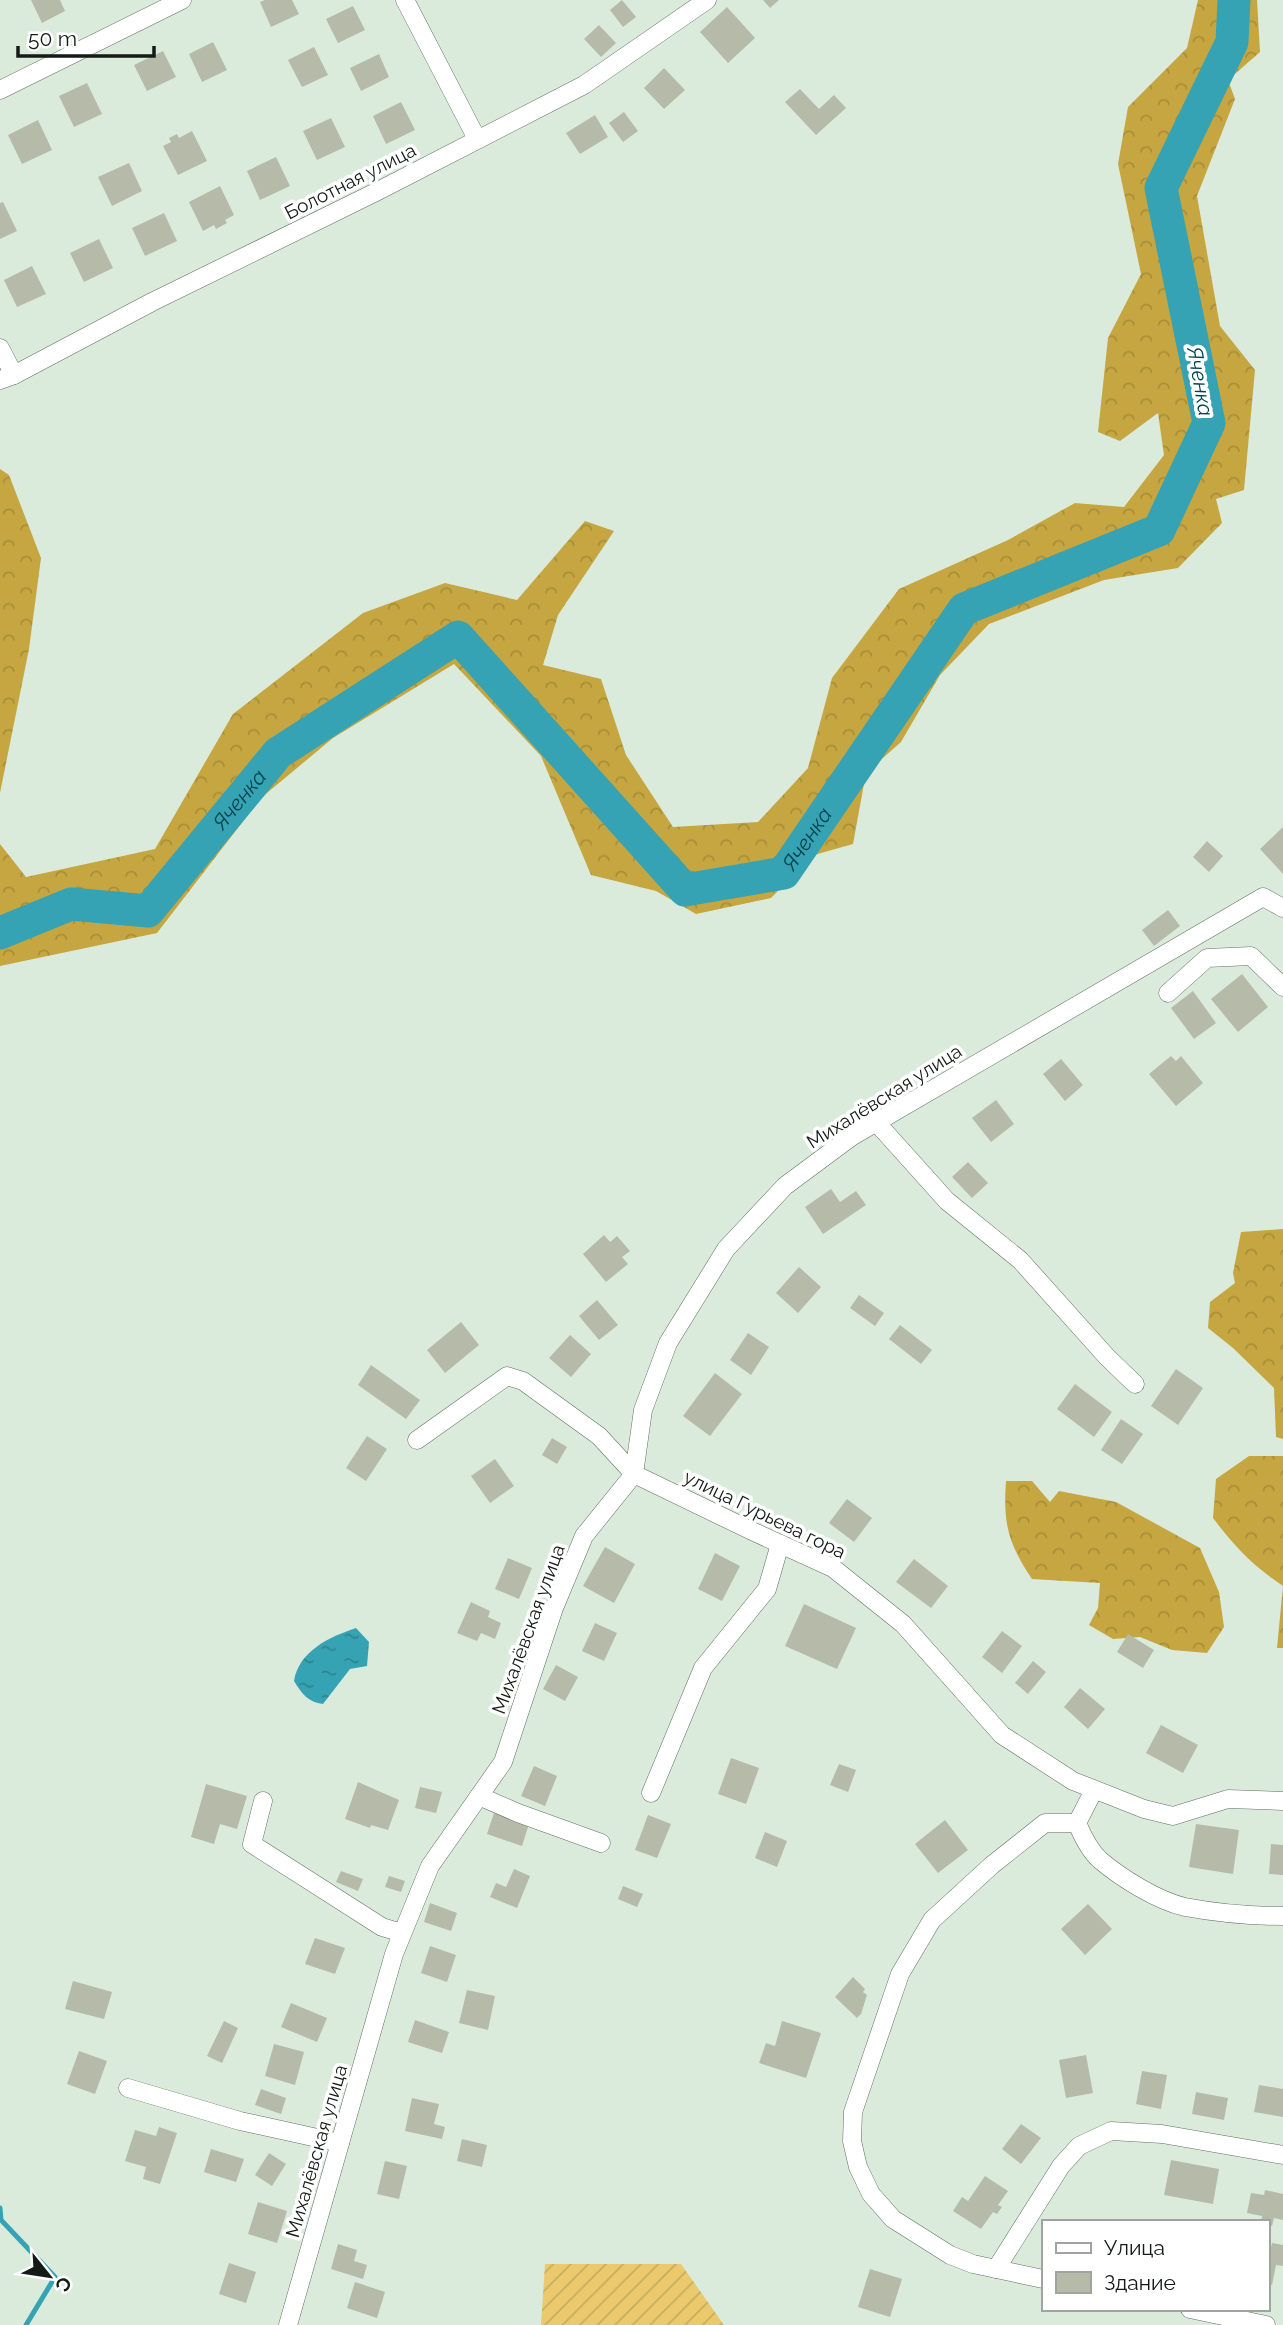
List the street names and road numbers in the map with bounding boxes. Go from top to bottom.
street label: Болотная улица [281,138,419,224]
street label: Михалёвская улица [802,1039,966,1153]
street label: улица Гурьева гора [681,1465,849,1563]
street label: Михалёвская улица [487,1541,569,1717]
street label: Михалёвская улица [281,2062,351,2240]

